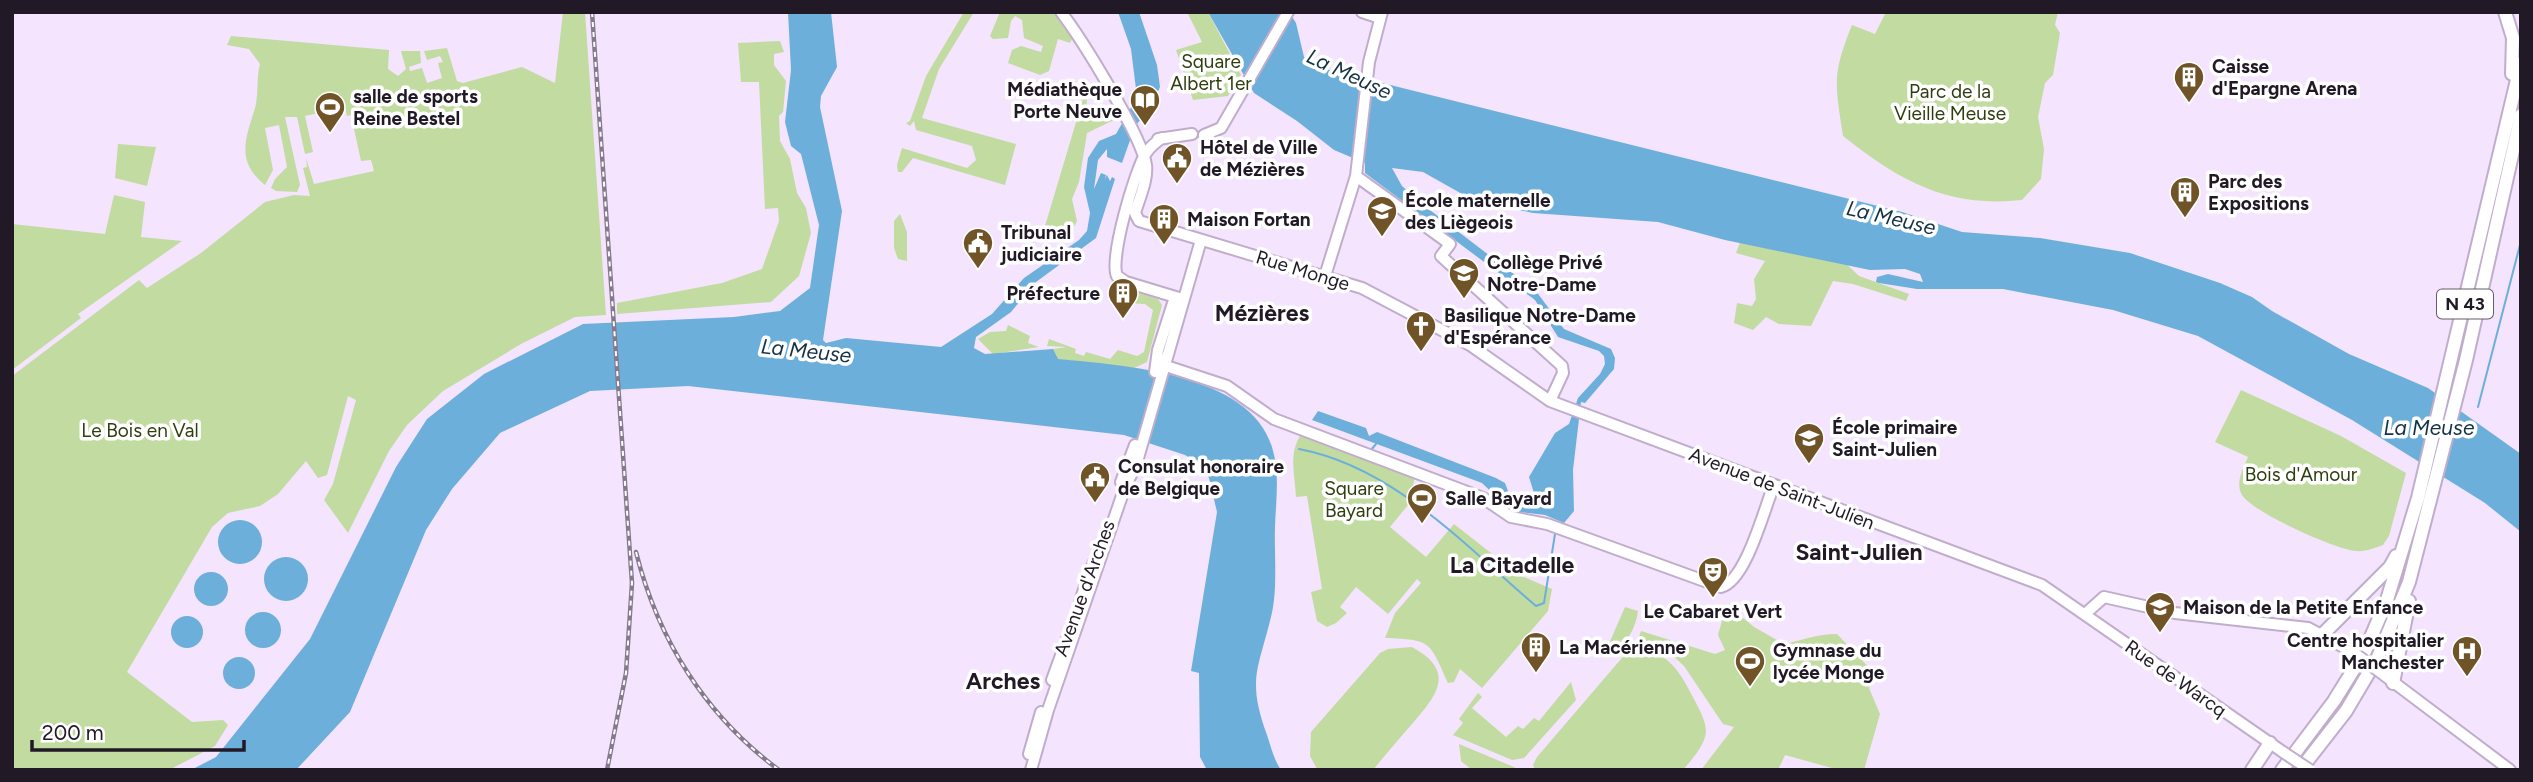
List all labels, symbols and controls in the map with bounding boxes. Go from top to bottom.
water label: La Meuse [1303,43,1396,104]
park label: Square Albert 1er [1170,50,1252,95]
place label: Caisse d'Epargne Arena [2212,55,2357,100]
building icon: Caisse d'Epargne Arena [2172,60,2206,104]
place label: Médiathèque Porte Neuve [1007,78,1122,123]
park label: Parc de la Vieille Meuse [1894,80,2006,125]
library icon: Médiathèque Porte Neuve [1128,83,1162,127]
place label: salle de sports Reine Bestel [353,85,478,130]
sports icon: salle de sports Reine Bestel [313,90,347,134]
place label: Hôtel de Ville de Mézières [1200,136,1318,181]
public building icon: Hôtel de Ville de Mézières [1160,141,1194,185]
place label: Parc des Expositions [2208,170,2309,215]
building icon: Parc des Expositions [2168,175,2202,219]
place label: École maternelle des Liègeois [1405,189,1551,234]
school or university icon: École maternelle des Liègeois [1365,194,1399,238]
water label: La Meuse [1844,195,1939,240]
building icon: Maison Fortan [1147,202,1181,246]
place label: Maison Fortan [1187,208,1311,231]
place label: Tribunal judiciaire [999,221,1082,266]
public building icon: Tribunal judiciaire [961,226,995,270]
street label: Rue Monge [1253,245,1352,296]
place label: Collège Privé Notre-Dame [1487,251,1603,296]
school or university icon: Collège Privé Notre-Dame [1447,256,1481,300]
building icon: Préfecture [1106,276,1140,320]
place label: Préfecture [1007,282,1100,305]
road number: N 43 [2437,290,2493,318]
district label: Mézières [1215,299,1310,327]
place label: Basilique Notre-Dame d'Espérance [1444,304,1636,349]
church icon: Basilique Notre-Dame d'Espérance [1404,309,1438,353]
water label: La Meuse [760,333,853,368]
water label: La Meuse [2384,415,2475,440]
place label: École primaire Saint-Julien [1832,416,1958,461]
park label: Le Bois en Val [81,419,199,442]
school or university icon: École primaire Saint-Julien [1792,421,1826,465]
street label: Avenue de Saint-Julien [1686,443,1878,534]
place label: Consulat honoraire de Belgique [1118,455,1284,500]
public building icon: Consulat honoraire de Belgique [1078,460,1112,504]
park label: Bois d'Amour [2245,463,2358,486]
park label: Square Bayard [1324,477,1384,522]
sports icon: Salle Bayard [1405,481,1439,525]
place label: Salle Bayard [1445,487,1552,510]
street label: Avenue d'Arches [1049,517,1120,659]
district label: Saint-Julien [1795,538,1923,566]
district label: La Citadelle [1450,551,1575,579]
theatre icon: Le Cabaret Vert [1696,555,1730,599]
school or university icon: Maison de la Petite Enfance [2143,590,2177,634]
place label: Maison de la Petite Enfance [2183,596,2424,619]
place label: Le Cabaret Vert [1644,600,1783,623]
place label: Centre hospitalier Manchester [2287,629,2444,674]
building icon: La Macérienne [1519,630,1553,674]
hospital icon: Centre hospitalier Manchester [2450,634,2484,678]
street label: Rue de Warcq [2121,635,2231,722]
place label: La Macérienne [1559,636,1687,659]
place label: Gymnase du lycée Monge [1773,639,1885,684]
sports icon: Gymnase du lycée Monge [1733,644,1767,688]
district label: Arches [966,667,1040,695]
scale bar [32,708,243,752]
text: 200 m [42,720,104,745]

